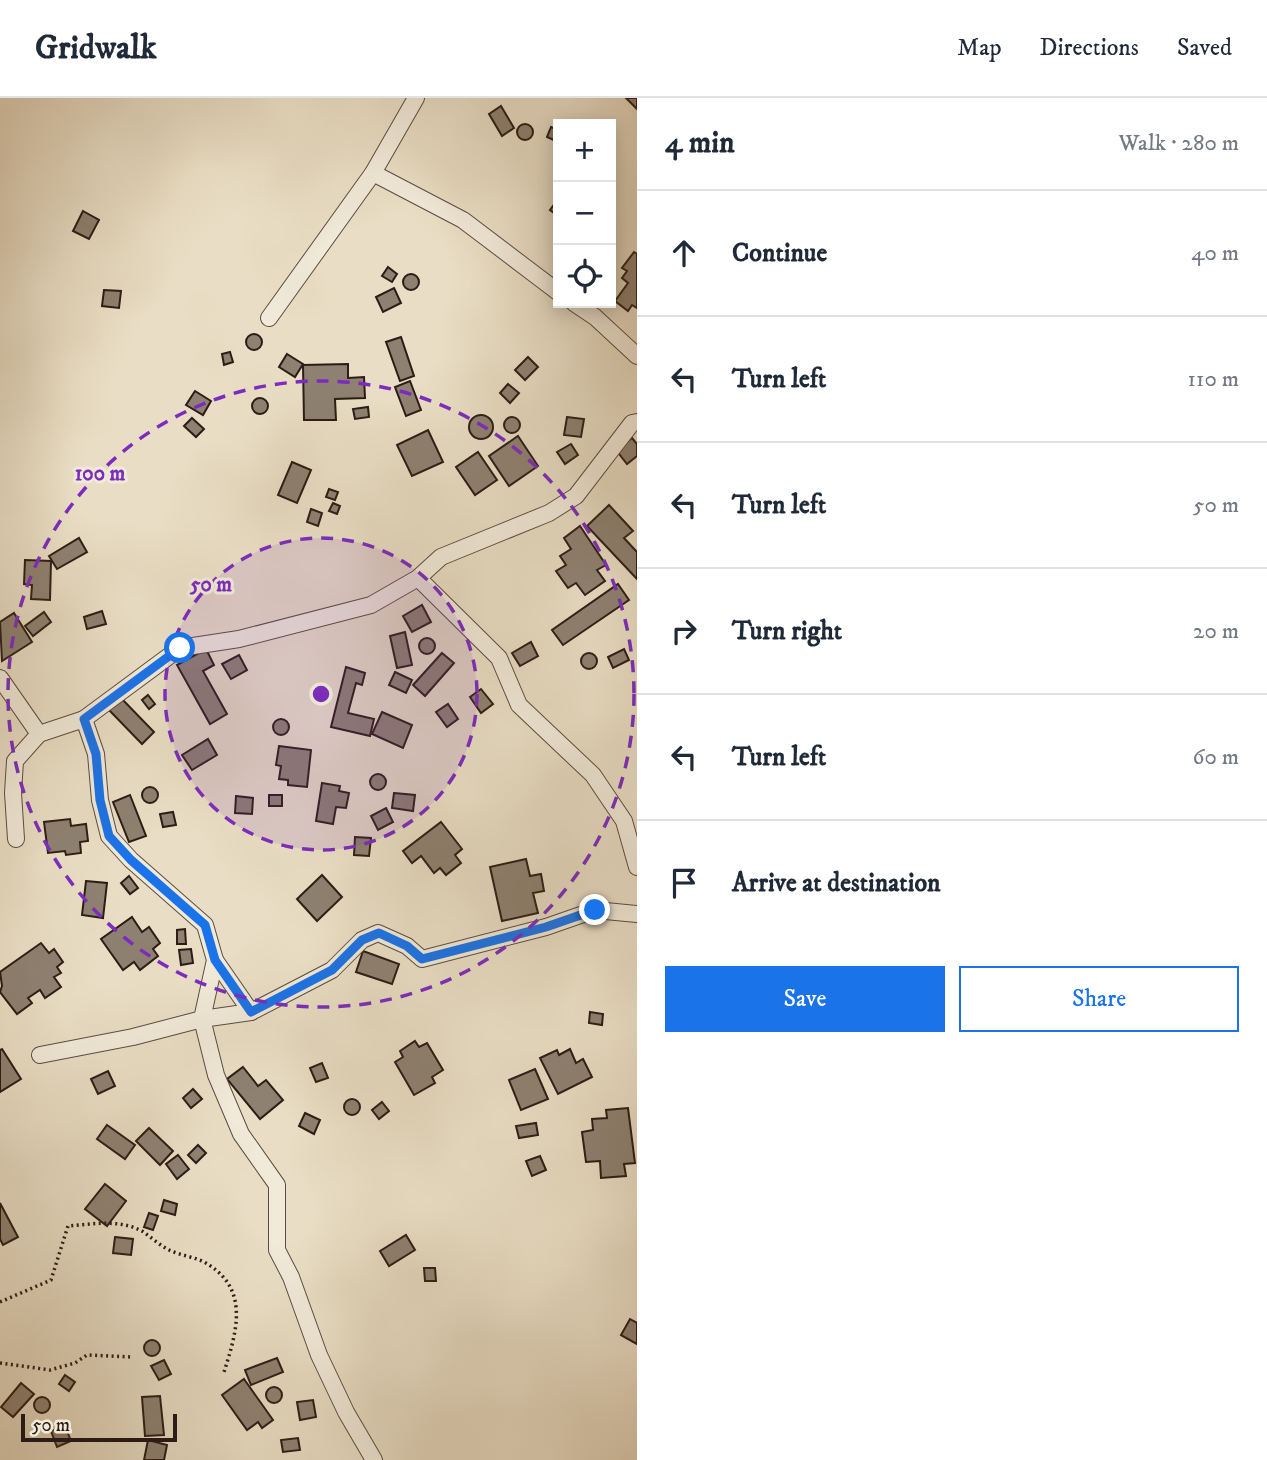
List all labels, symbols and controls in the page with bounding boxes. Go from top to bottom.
text: Gridwalk [35,28,157,69]
text: Map [957,33,1002,63]
text: Directions [1040,33,1139,63]
text: Saved [1177,33,1232,63]
map controls [553,119,616,308]
button: + [553,119,616,182]
text: 4 min [665,125,735,162]
text: Walk · 280 m [1118,129,1239,158]
button: − [553,182,616,245]
icon: ahead [665,234,703,272]
text: Continue [732,237,827,270]
text: 40 m [1191,239,1239,268]
button: locate [553,245,616,308]
icon: left [665,360,703,398]
text: Turn left [732,363,826,396]
text: 110 m [1188,365,1239,394]
text: 100 m [75,461,125,487]
icon: left [665,486,703,524]
text: Turn left [732,489,826,522]
text: 50 m [1193,491,1239,520]
text: 50 m [189,572,232,598]
icon: right [665,612,703,650]
text: Turn right [732,615,842,648]
text: 20 m [1193,617,1239,646]
route start [164,632,195,663]
centre of rings [309,682,333,706]
icon: left [665,738,703,776]
text: Turn left [732,741,826,774]
text: 60 m [1192,743,1239,772]
icon: arrive [665,864,703,902]
text: Arrive at destination [732,867,941,900]
route end [579,894,610,925]
button: Save [665,966,945,1032]
button: Share [959,966,1239,1032]
scale bar [21,1411,177,1443]
text: 50 m [32,1414,70,1437]

